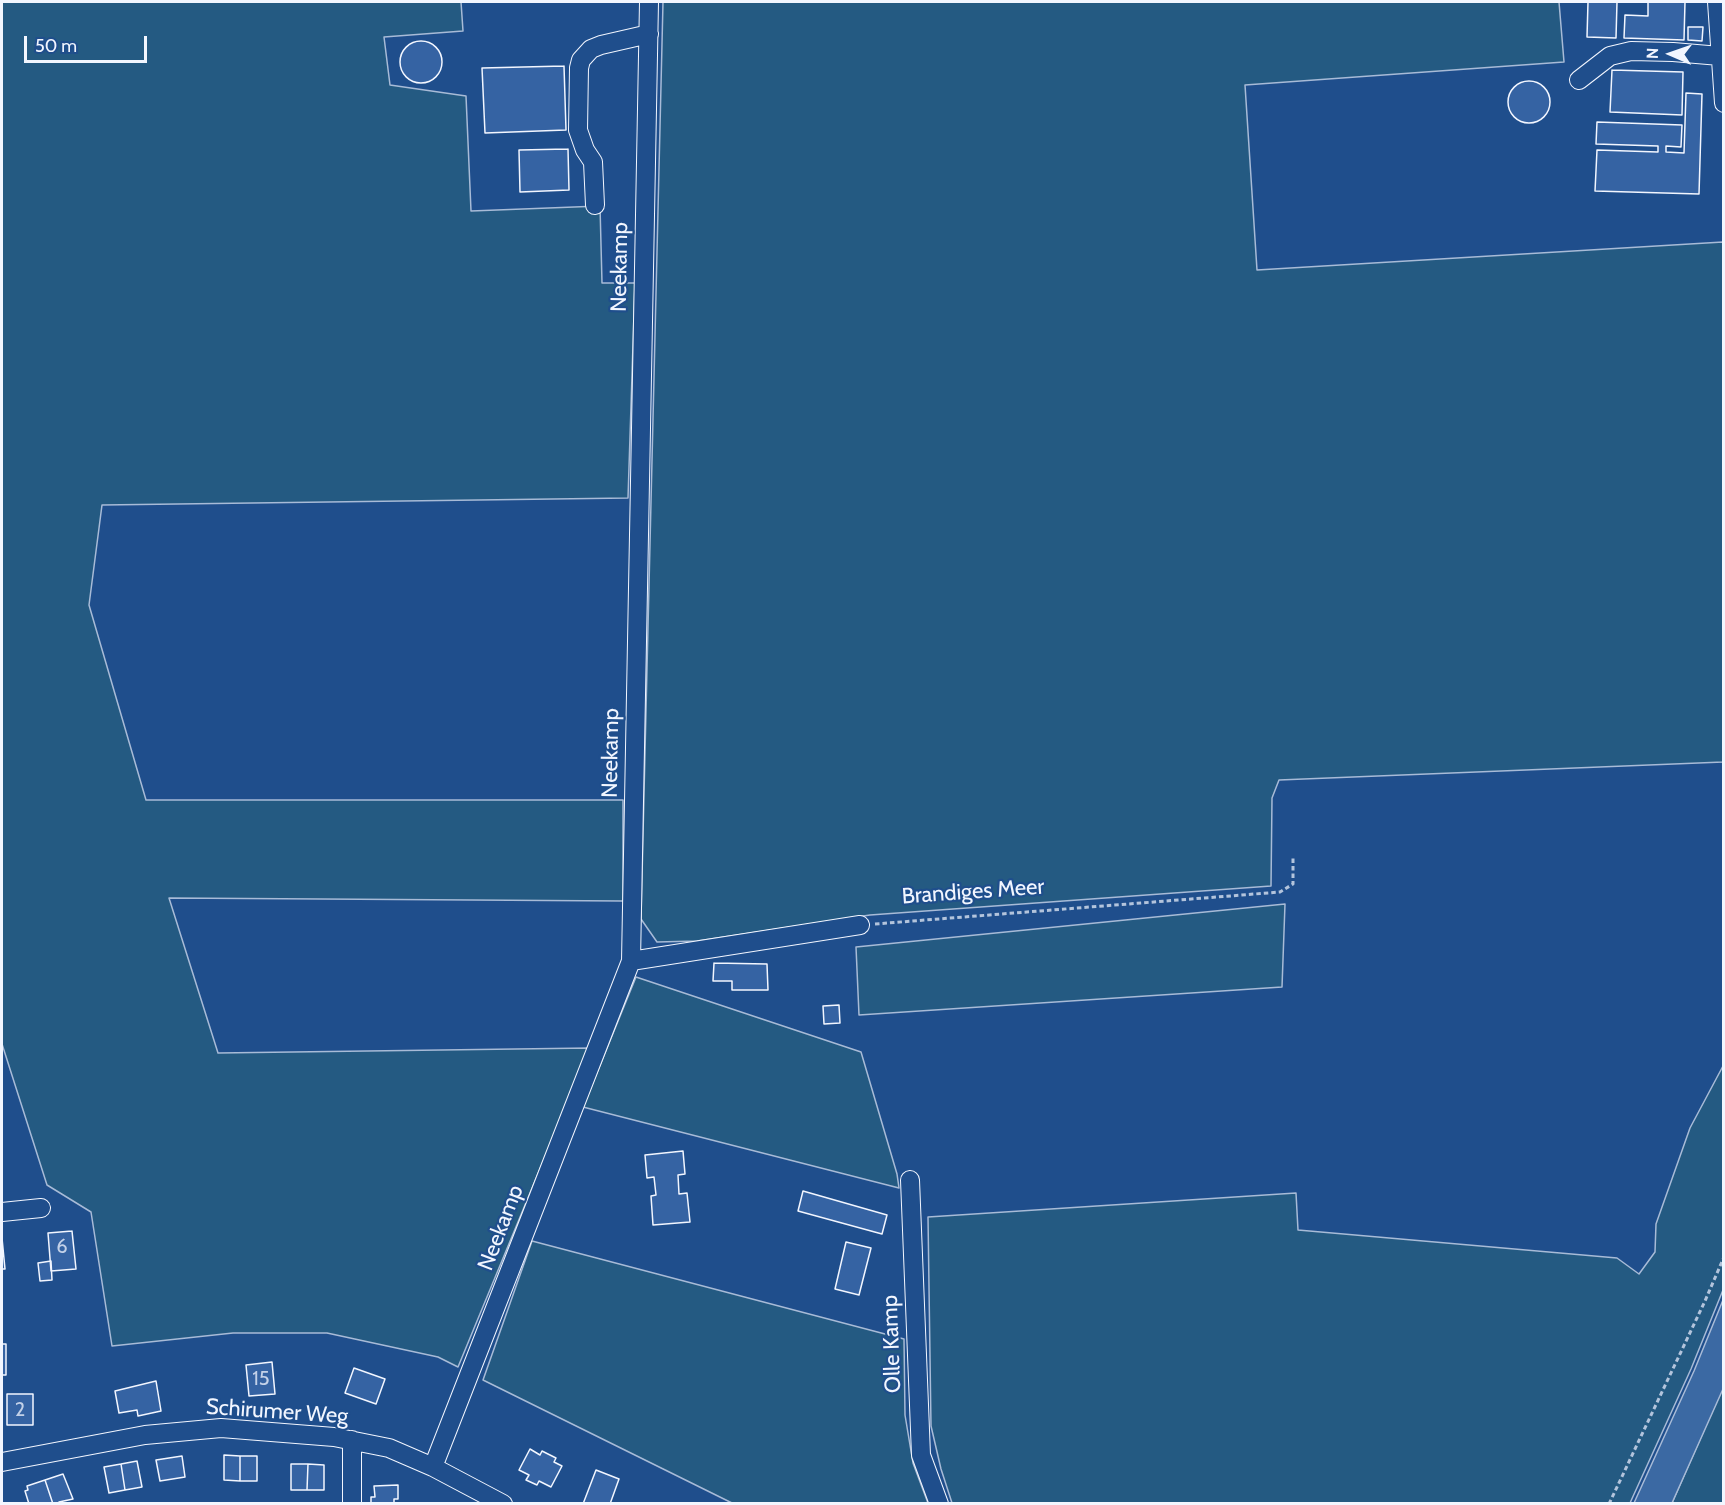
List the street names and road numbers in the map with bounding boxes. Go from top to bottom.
street label: Neekamp [606,222,634,312]
street label: Neekamp [597,708,625,798]
street label: Brandiges Meer [901,874,1045,910]
street label: Neekamp [473,1181,529,1275]
street label: Olle Kamp [877,1295,907,1393]
street label: Schirumer Weg [205,1394,349,1430]

